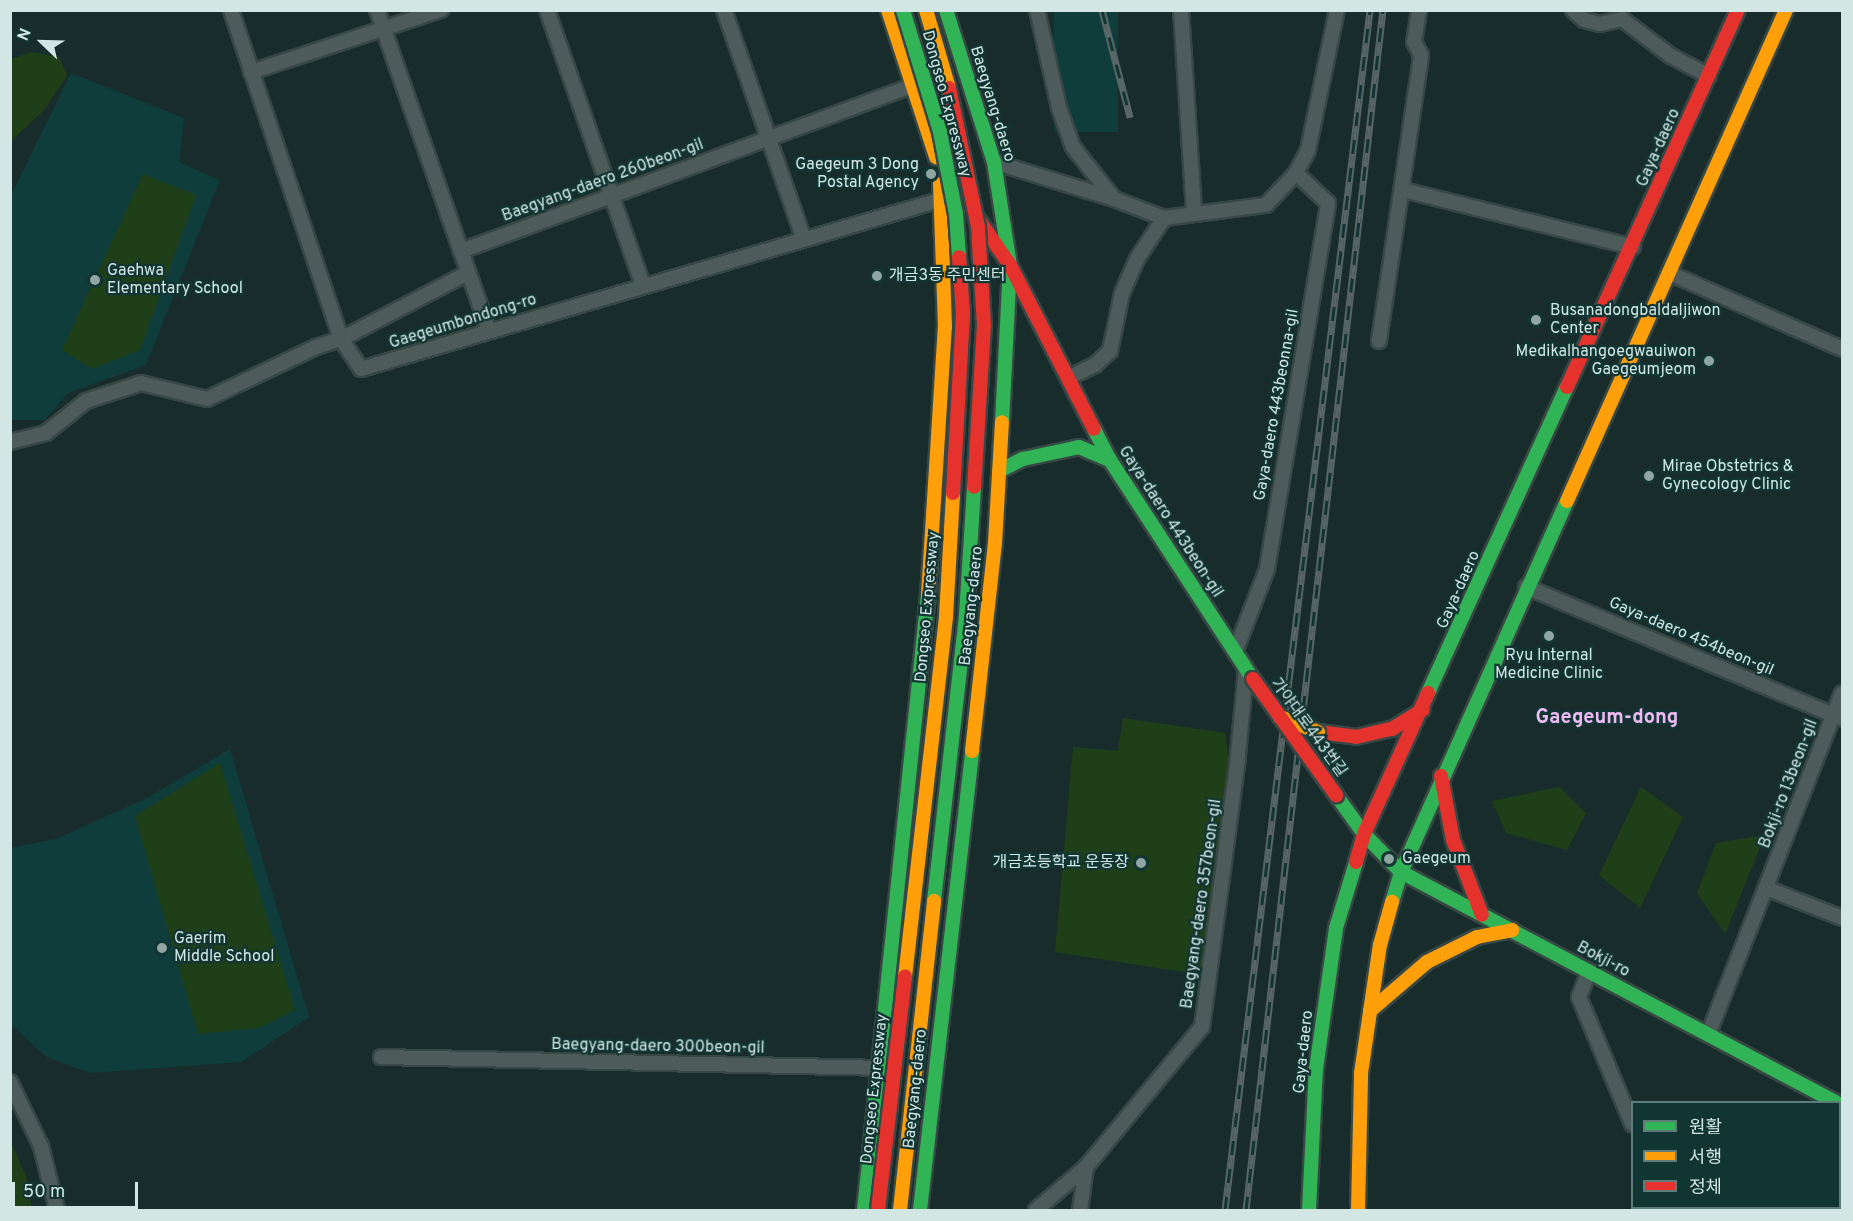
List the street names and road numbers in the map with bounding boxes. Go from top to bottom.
street label: Dongseo Expressway [917,29,975,179]
street label: Baegyang-daero [965,44,1019,164]
street label: Gaya-daero [1633,106,1685,190]
street label: Baegyang-daero 260beon-gil [500,136,706,226]
street label: Gaegeumbondong-ro [387,290,539,354]
street label: Gaya-daero 443beonna-gil [1251,308,1303,502]
street label: Gaya-daero 443beon-gil [1114,443,1226,601]
street label: Dongseo Expressway [912,531,944,683]
street label: Baegyang-daero [956,545,988,667]
street label: Gaya-daero [1433,548,1485,632]
street label: Gaya-daero 454beon-gil [1606,594,1776,680]
street label: 가야대로443번길 [1266,675,1350,781]
street label: Bokji-ro 13beon-gil [1756,717,1822,851]
street label: Baegyang-daero 357beon-gil [1178,798,1226,1010]
street label: Bokji-ro [1573,938,1633,982]
street label: Gaya-daero [1290,1009,1318,1095]
street label: Dongseo Expressway [858,1013,892,1165]
street label: Baegyang-daero [900,1028,932,1150]
street label: Baegyang-daero 300beon-gil [551,1036,765,1058]

